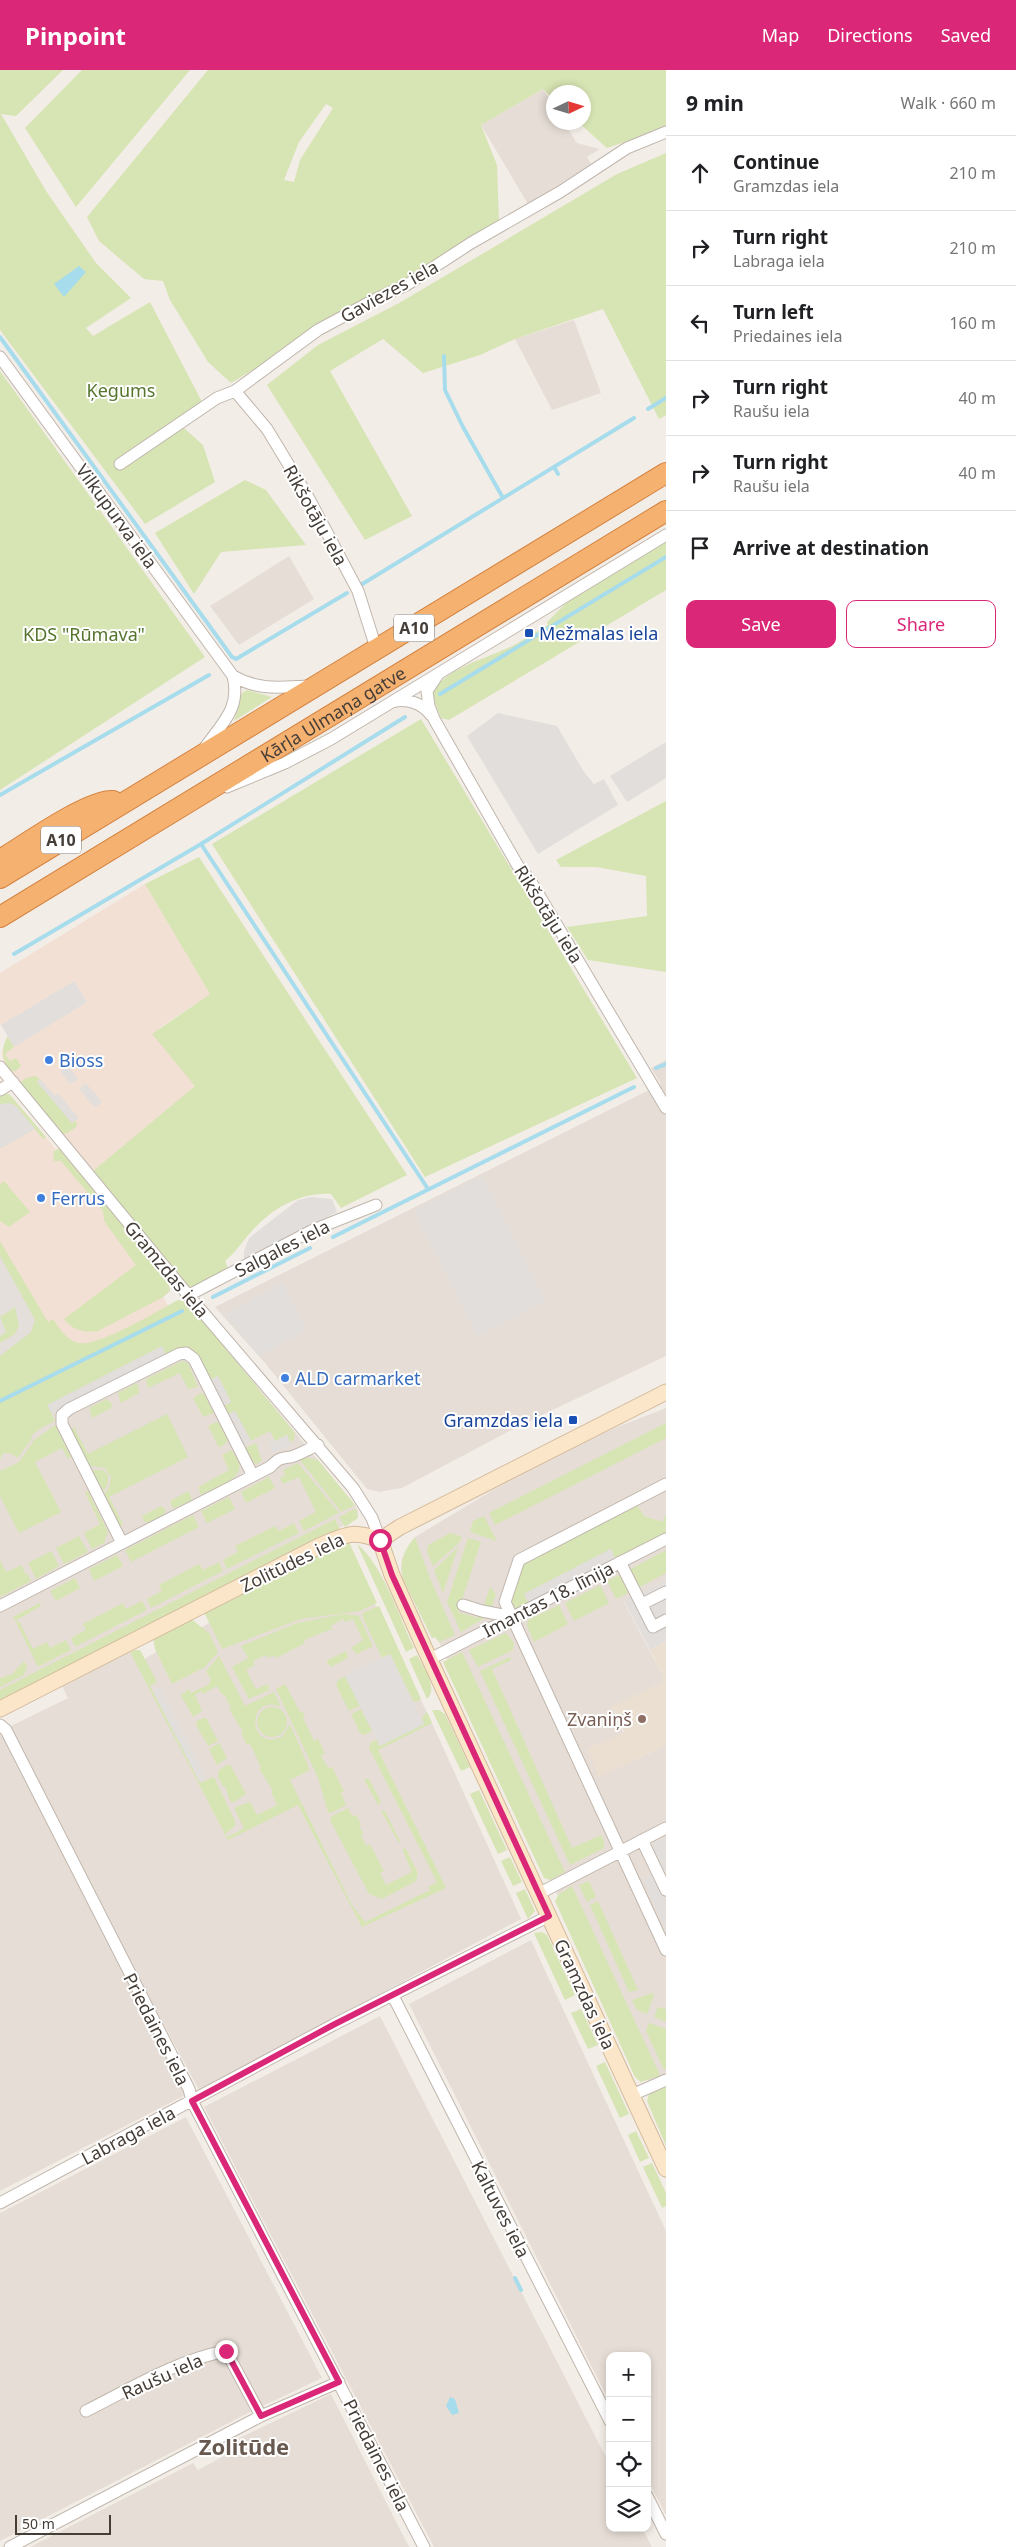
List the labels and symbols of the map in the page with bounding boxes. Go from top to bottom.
north arrow [546,85,591,130]
street label: Gaviezes iela [336,254,442,328]
park label: Ķegums [87,378,155,402]
street label: Vilkupurva iela [71,459,163,573]
street label: Rikšotāju iela [278,460,354,570]
road number: A10 [394,614,434,642]
place label: Mežmalas iela [539,621,658,645]
park label: KDS "Rūmava" [23,622,145,646]
marker: Mežmalas iela [523,627,535,639]
street label: Kārļa Ulmaņa gatve [256,661,410,767]
road number: A10 [41,826,81,854]
street label: Rikšotāju iela [509,860,589,968]
place label: Bioss [59,1048,103,1072]
marker: Bioss [43,1054,55,1066]
place label: Ferrus [51,1186,105,1210]
marker: Ferrus [35,1192,47,1204]
street label: Salgales iela [230,1214,334,1282]
street label: Gramzdas iela [119,1215,215,1323]
place label: ALD carmarket [295,1366,421,1390]
marker: ALD carmarket [279,1372,291,1384]
place label: Gramzdas iela [443,1408,563,1432]
marker: Gramzdas iela [567,1414,579,1426]
street label: Zolitūdes iela [236,1527,348,1597]
route start [369,1529,392,1552]
street label: Imantas 18. līnija [478,1556,618,1642]
place label: Zvaniņš [567,1707,632,1731]
marker: Zvaniņš [636,1713,648,1725]
street label: Gramzdas iela [549,1935,621,2053]
street label: Priedaines iela [118,1969,196,2089]
street label: Labraga iela [77,2100,179,2170]
street label: Kaltuves iela [466,2156,536,2262]
route end [215,2340,238,2363]
street label: Raušu iela [118,2347,206,2405]
street label: Priedaines iela [338,2395,416,2515]
district label: Zolitūde [199,2431,289,2461]
scale bar [15,2512,111,2535]

